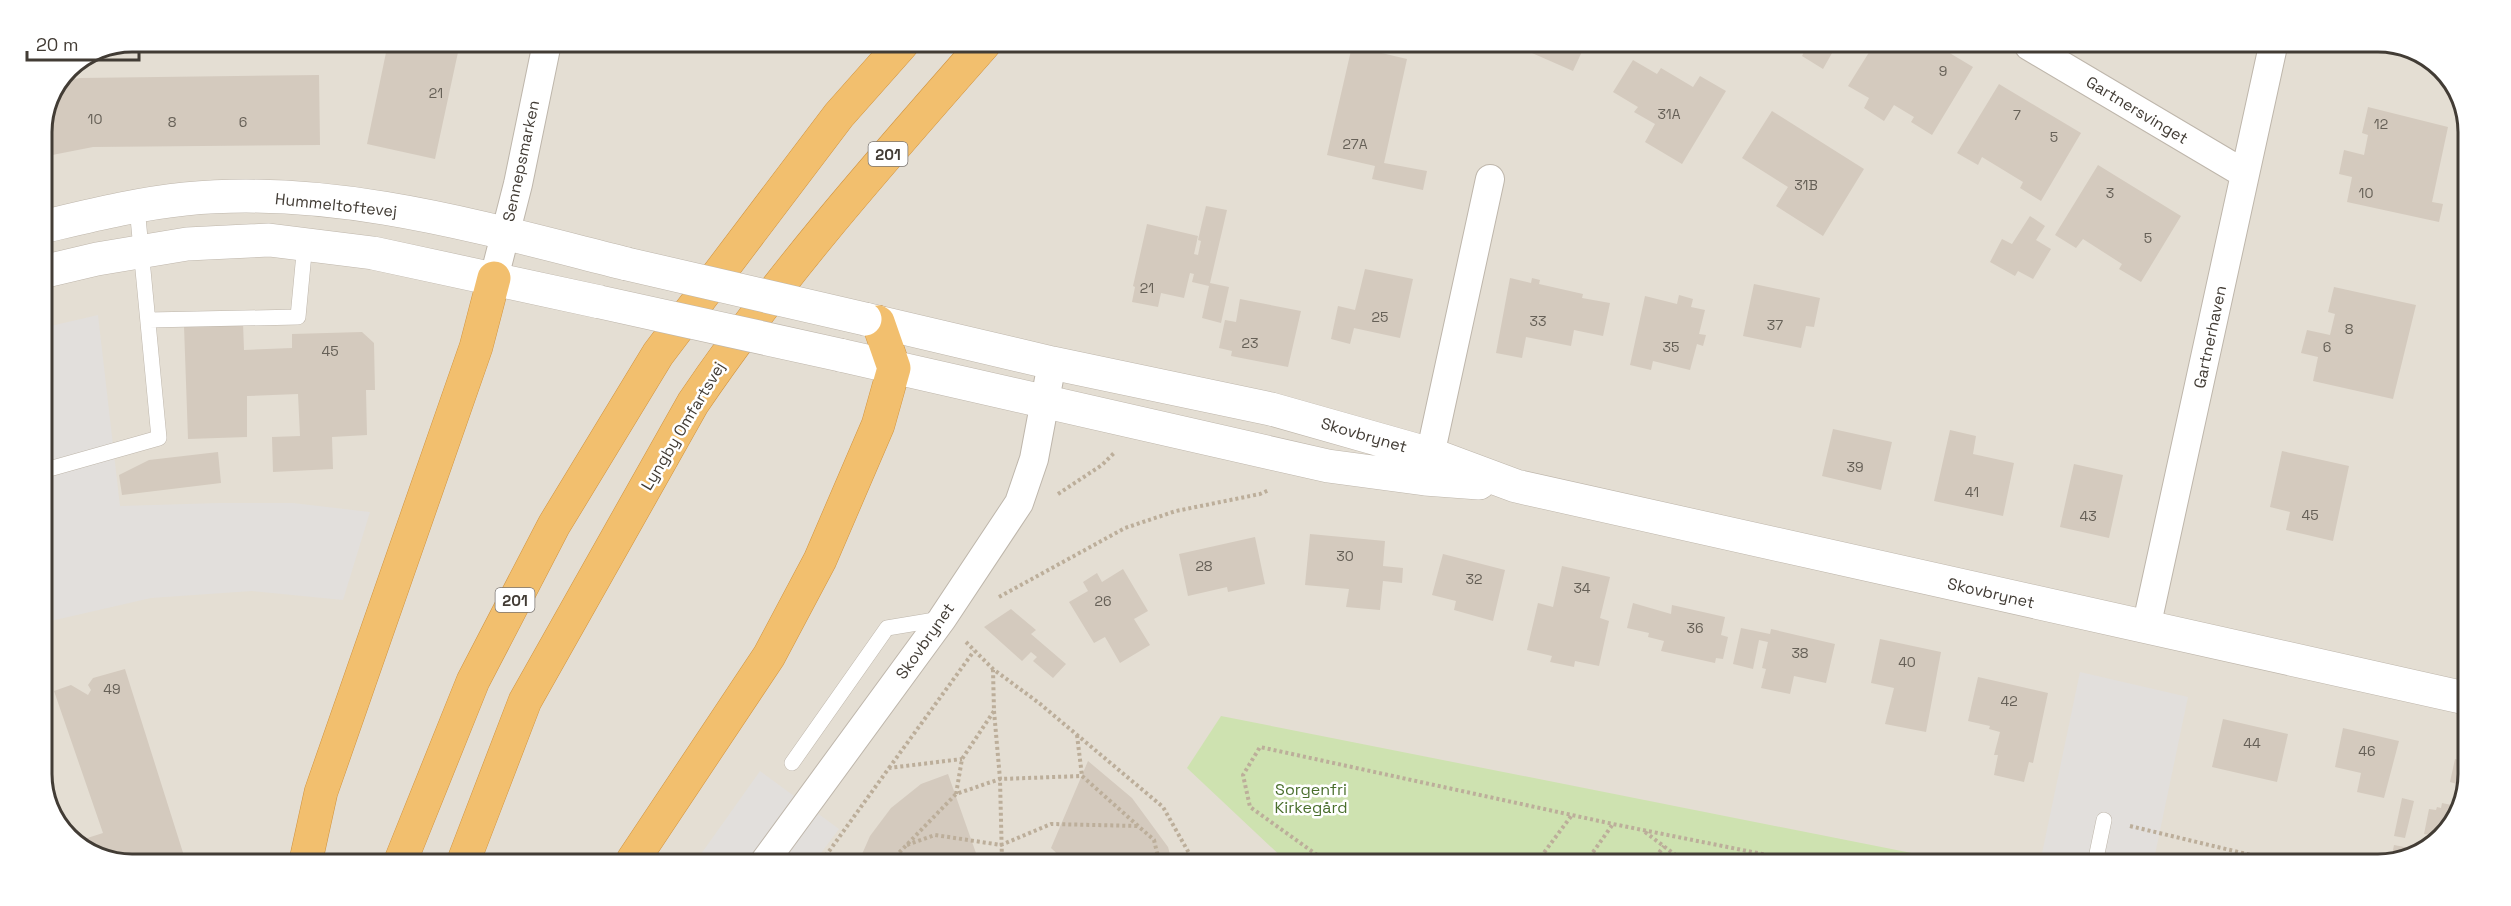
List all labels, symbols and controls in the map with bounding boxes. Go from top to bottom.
scale bar [27,24,140,62]
text: 20 m [36,33,79,56]
house number: 9 [1939,62,1947,80]
street label: Gartnersvinget [2082,71,2192,149]
house number: 21 [429,84,443,102]
street label: Sennepsmarken [498,98,544,224]
house number: 31A [1658,105,1681,123]
house number: 7 [2013,106,2021,124]
house number: 10 [88,110,102,128]
house number: 8 [168,113,177,131]
house number: 6 [239,113,247,131]
house number: 12 [2374,115,2388,133]
house number: 5 [2050,128,2058,146]
house number: 27A [1342,135,1368,153]
road number: 201 [868,142,908,166]
house number: 31B [1794,176,1818,194]
house number: 3 [2106,184,2114,202]
house number: 10 [2359,184,2373,202]
street label: Hummeltoftevej [274,188,398,222]
house number: 5 [2144,229,2152,247]
house number: 21 [1140,279,1154,297]
street label: Gartnerhaven [2189,284,2231,390]
house number: 25 [1372,308,1388,326]
house number: 33 [1530,312,1546,330]
house number: 37 [1767,316,1783,334]
house number: 8 [2345,320,2354,338]
house number: 23 [1242,334,1258,352]
house number: 35 [1663,338,1679,356]
house number: 6 [2323,338,2331,356]
house number: 45 [321,342,339,360]
street label: Lyngby Omfartsvej [636,358,730,494]
street label: Skovbrynet [1319,413,1409,457]
house number: 39 [1846,458,1864,476]
house number: 41 [1965,483,1979,501]
house number: 45 [2301,506,2319,524]
house number: 43 [2079,507,2097,525]
house number: 30 [1336,547,1354,565]
house number: 28 [1195,557,1213,575]
house number: 32 [1466,570,1482,588]
street label: Skovbrynet [1945,573,2037,613]
house number: 34 [1573,579,1591,597]
road number: 201 [496,588,534,612]
house number: 26 [1094,592,1112,610]
street label: Skovbrynet [891,599,959,683]
house number: 36 [1686,619,1704,637]
house number: 38 [1791,644,1809,662]
house number: 40 [1898,653,1916,671]
house number: 49 [103,680,121,698]
house number: 42 [2000,692,2018,710]
house number: 44 [2243,734,2261,752]
house number: 46 [2358,742,2376,760]
park label: Sorgenfri Kirkegård [1275,779,1347,818]

